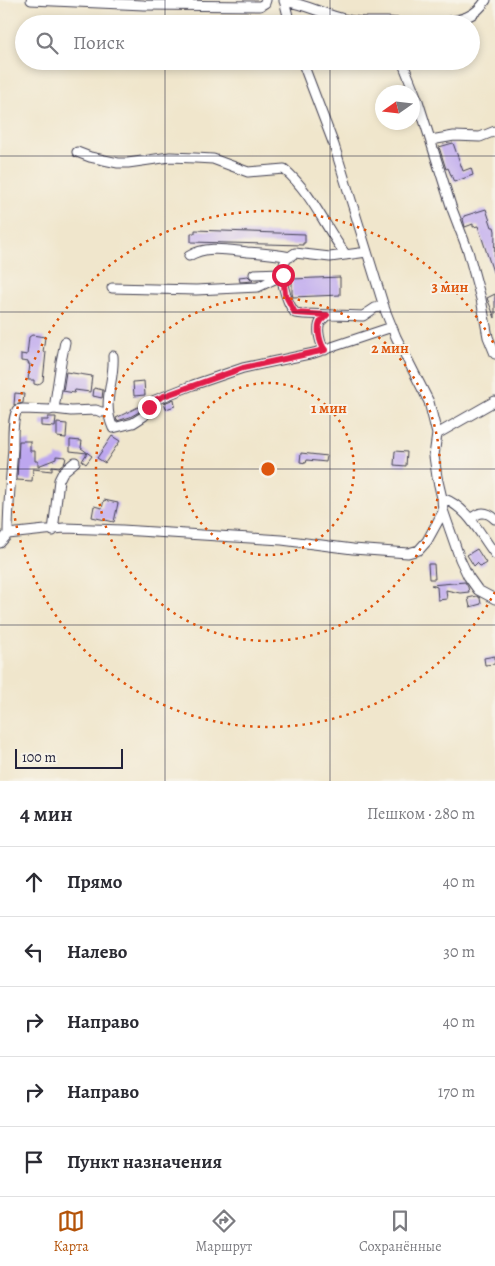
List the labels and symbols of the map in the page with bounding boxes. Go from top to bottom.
north arrow [375,85,420,130]
route start [272,264,295,287]
text: 3 мин [432,277,469,297]
text: 2 мин [371,338,409,358]
route end [138,396,161,419]
text: 1 мин [311,398,347,418]
centre of rings [259,460,277,478]
scale bar [15,746,122,769]

